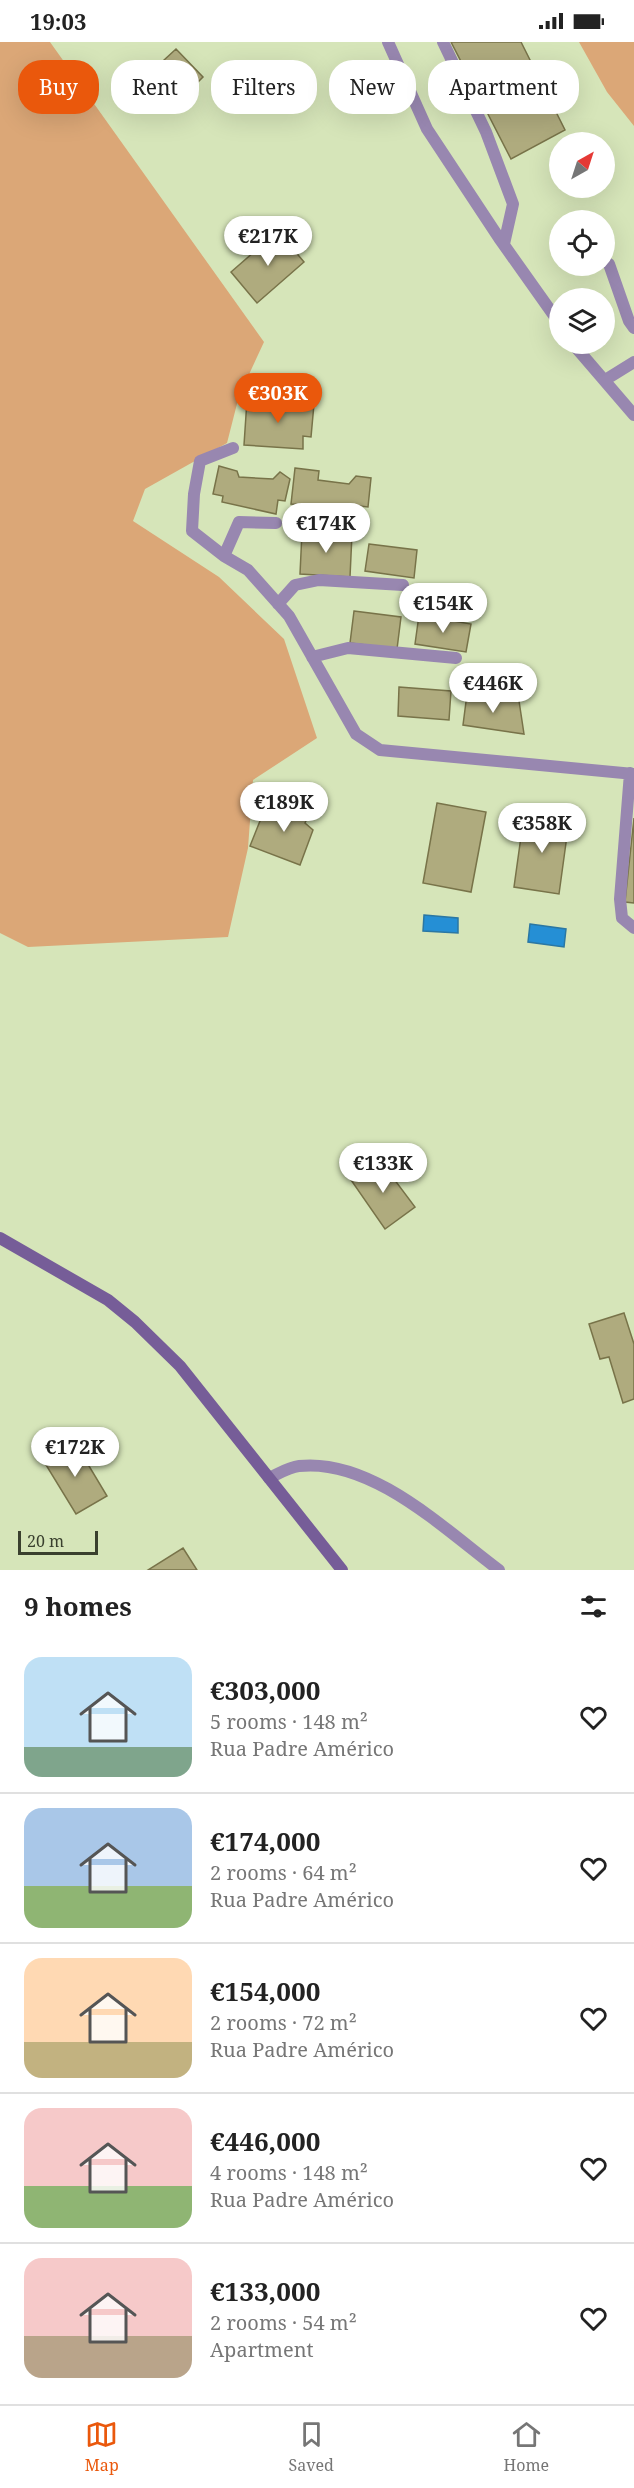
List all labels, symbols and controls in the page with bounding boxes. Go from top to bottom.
text: 19:03 [30,6,86,36]
chip: Buy [18,60,99,114]
chip: Rent [111,60,199,114]
chip: Filters [211,60,317,114]
chip: New [329,60,416,114]
chip: Apartment [428,60,579,114]
north arrow [549,132,615,198]
map controls [549,132,615,354]
button: locate [549,210,615,276]
pin: €217K [226,216,310,267]
text: €217K [238,222,298,249]
button: layers [549,288,615,354]
pin: €303K [236,373,320,424]
text: €303K [248,379,308,406]
pin: €174K [284,503,368,554]
text: €174K [296,509,356,536]
pin: €154K [401,583,485,634]
text: €154K [413,589,473,616]
pin: €446K [451,663,535,714]
text: €446K [463,669,523,696]
pin: €189K [242,782,326,833]
text: €189K [254,788,314,815]
pin: €358K [500,803,584,854]
text: €358K [512,809,572,836]
pin: €133K [341,1143,425,1194]
text: €133K [353,1149,413,1176]
pin: €172K [33,1427,117,1478]
text: €172K [45,1433,105,1460]
scale bar [18,1528,98,1556]
text: 20 m [27,1530,64,1552]
text: 9 homes [24,1588,132,1624]
icon: filters [577,1590,610,1623]
text: €303,000 [210,1672,320,1708]
icon: home [72,1681,144,1753]
icon: heart [577,1701,610,1734]
text: 5 rooms · 148 m² [210,1708,368,1735]
text: Rua Padre Américo [210,1735,394,1762]
text: €174,000 [210,1823,320,1859]
icon: home [72,1832,144,1904]
icon: heart [577,1852,610,1885]
text: 2 rooms · 64 m² [210,1859,357,1886]
text: Rua Padre Américo [210,1886,394,1913]
text: €154,000 [210,1973,320,2009]
icon: home [72,1982,144,2054]
icon: heart [577,2002,610,2035]
text: 2 rooms · 72 m² [210,2009,357,2036]
text: Rua Padre Américo [210,2036,394,2063]
text: €446,000 [210,2123,320,2159]
icon: home [72,2132,144,2204]
icon: heart [577,2152,610,2185]
text: 4 rooms · 148 m² [210,2159,368,2186]
text: Rua Padre Américo [210,2186,394,2213]
text: €133,000 [210,2273,320,2309]
icon: home [72,2282,144,2354]
icon: heart [577,2302,610,2335]
text: 2 rooms · 54 m² [210,2309,357,2336]
text: Apartment [210,2336,314,2363]
tab: Map [85,2418,119,2476]
tab: Saved [288,2418,334,2476]
tab: Home [504,2418,549,2476]

